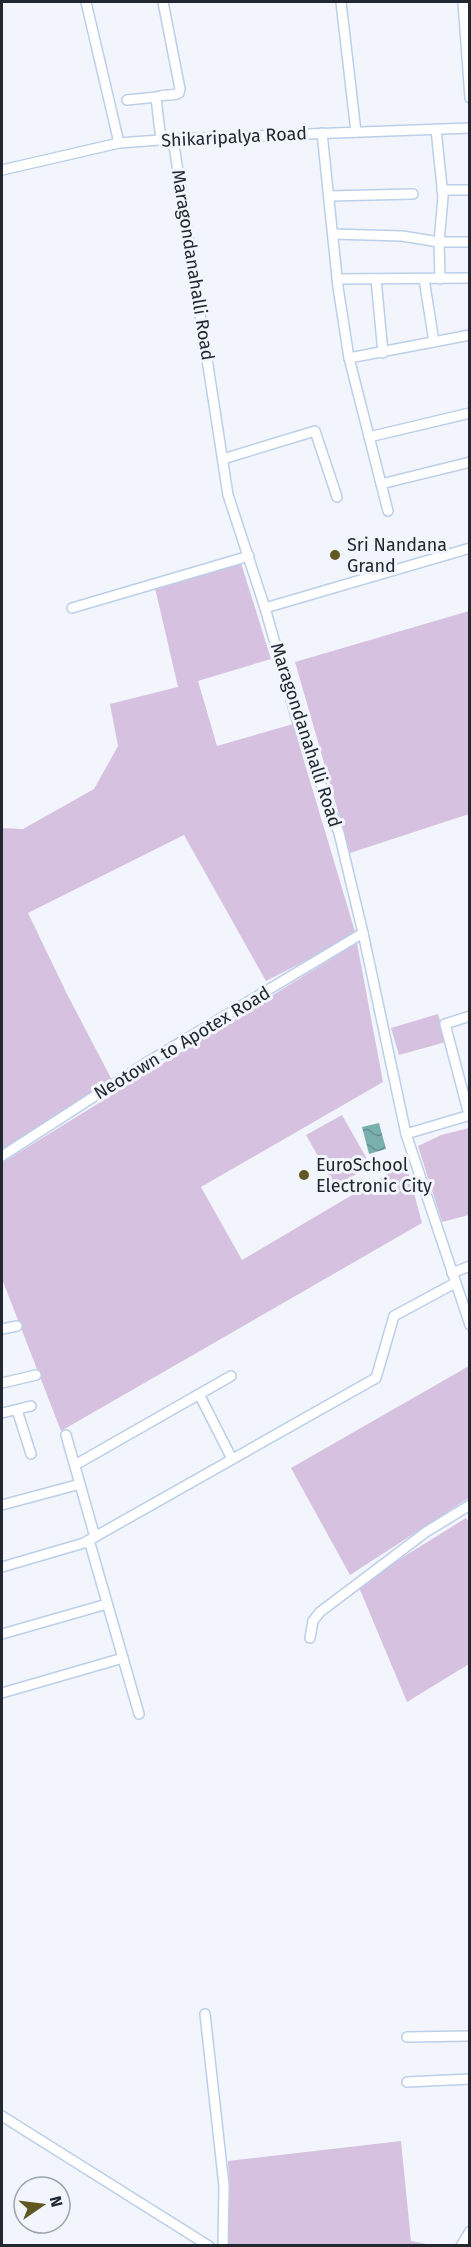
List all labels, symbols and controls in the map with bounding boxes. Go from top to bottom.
street label: Shikaripalya Road [160,122,308,152]
street label: Maragondanahalli Road [167,168,219,362]
place label: Sri Nandana Grand [347,534,447,577]
marker: Sri Nandana Grand [328,548,342,562]
street label: Maragondanahalli Road [266,640,346,830]
street label: Neotown to Apotex Road [90,982,274,1104]
place label: EuroSchool Electronic City [316,1154,432,1197]
marker: EuroSchool Electronic City [297,1168,311,1182]
north arrow [12,2175,72,2235]
text: N [46,2194,67,2209]

